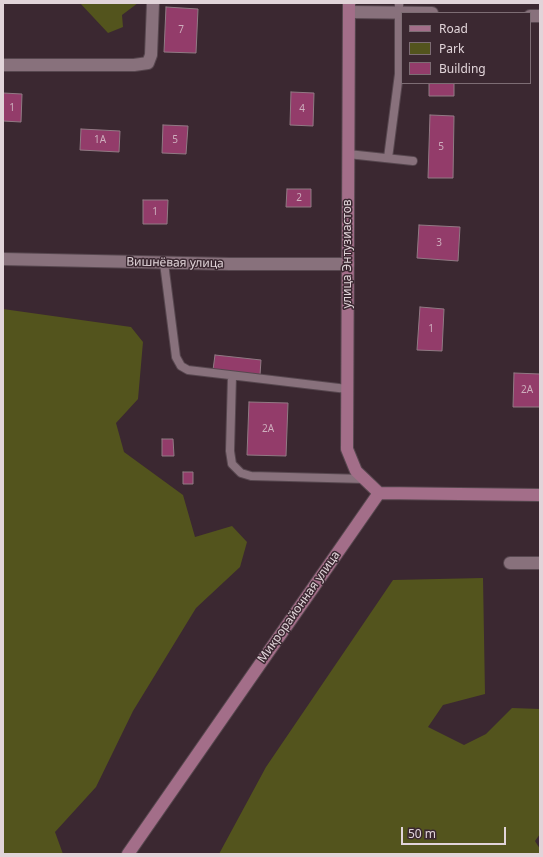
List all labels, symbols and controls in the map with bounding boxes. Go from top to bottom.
legend [401,12,531,84]
text: Road [439,20,468,37]
house number: 7 [178,24,184,36]
text: Park [439,40,464,57]
text: Building [439,60,486,77]
house number: 1 [9,102,15,114]
house number: 4 [299,103,305,115]
house number: 1А [94,134,106,146]
house number: 5 [172,134,178,146]
house number: 5 [438,141,444,153]
house number: 2 [296,192,302,204]
street label: улица Энтузиастов [341,199,355,309]
house number: 1 [152,206,158,218]
house number: 3 [436,237,442,249]
street label: Вишнёвая улица [126,255,224,271]
house number: 1 [428,323,434,335]
house number: 2А [521,384,533,396]
house number: 2А [262,423,274,435]
street label: Микрорайонная улица [255,548,343,666]
scale bar [403,819,508,845]
text: 50 m [408,825,436,842]

